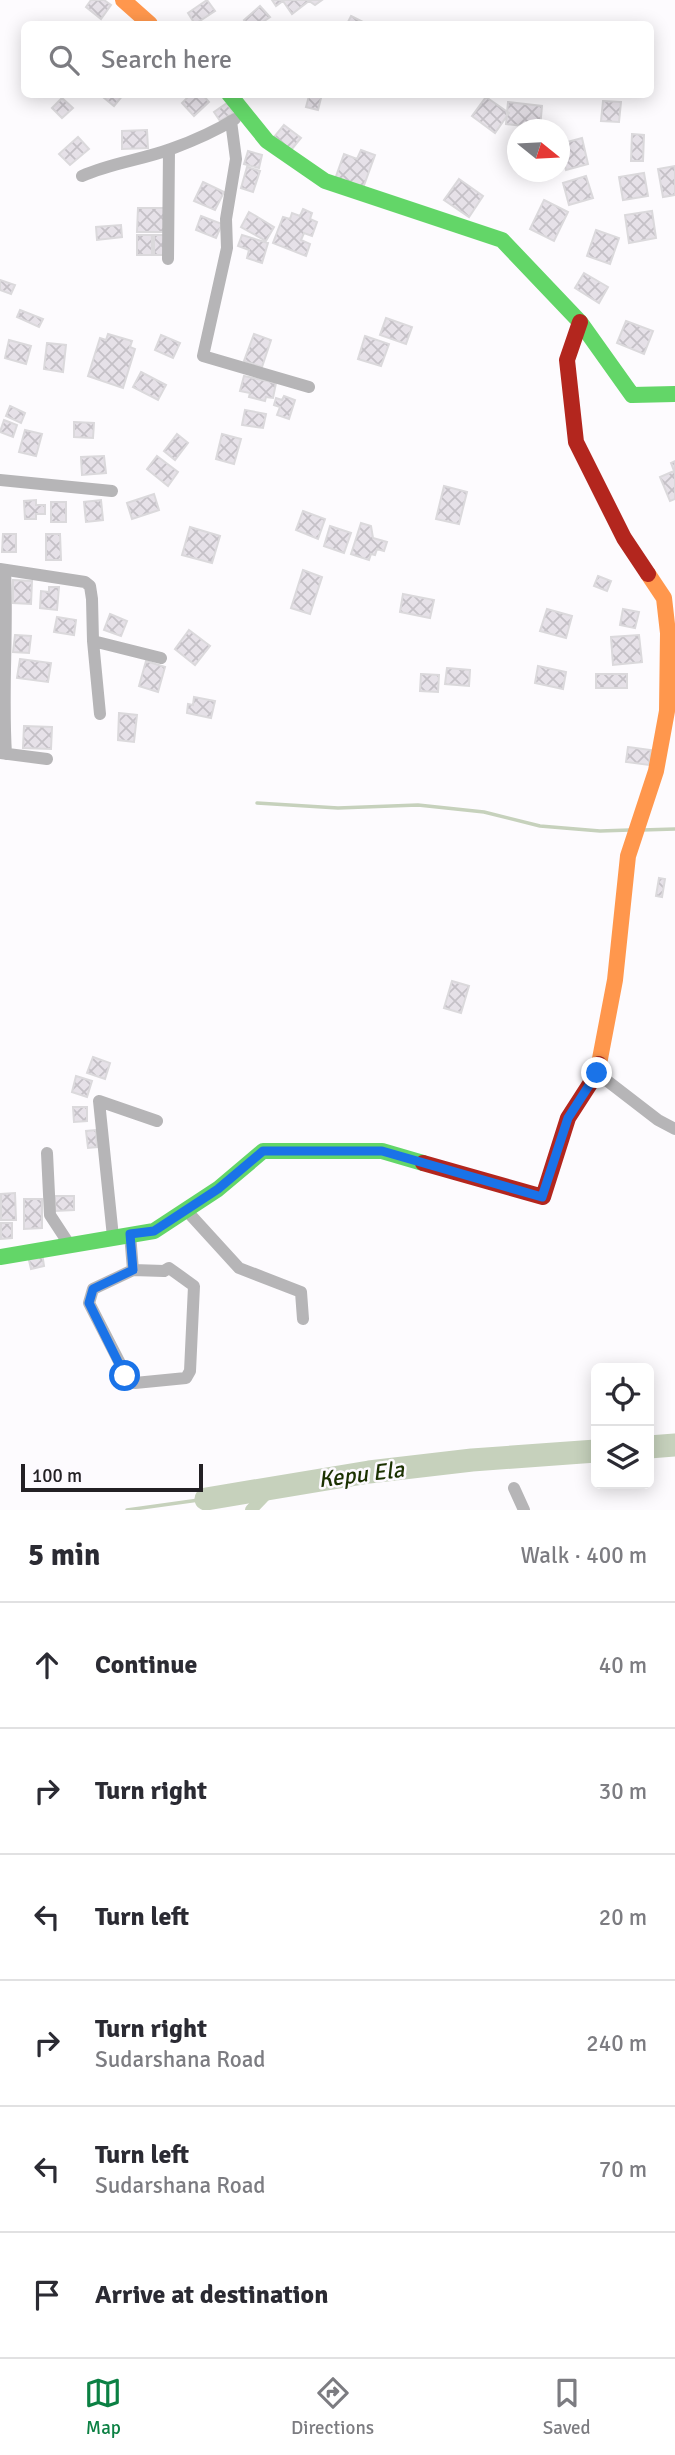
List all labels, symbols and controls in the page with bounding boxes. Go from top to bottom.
search box [21,21,654,98]
icon: search [45,41,83,79]
text: Search here [101,44,232,76]
north arrow [507,119,570,182]
route end [581,1057,612,1088]
route start [109,1360,140,1391]
map controls [591,1363,654,1489]
button: locate [591,1363,654,1426]
button: layers [591,1426,654,1489]
water label: Kepu Ela [317,1455,407,1494]
scale bar [21,1461,203,1493]
text: 100 m [32,1464,82,1488]
text: 5 min [28,1537,100,1574]
text: Walk · 400 m [521,1541,647,1570]
icon: ahead [28,1646,66,1684]
text: Continue [95,1649,197,1681]
text: 40 m [599,1651,647,1680]
icon: right [28,1772,66,1810]
text: Turn right [95,1775,207,1807]
text: 30 m [599,1777,647,1806]
icon: left [28,1898,66,1936]
text: Turn left [95,1901,189,1933]
text: 20 m [599,1903,647,1932]
text: Turn right [95,2013,207,2045]
icon: right [28,2024,66,2062]
text: 240 m [586,2029,647,2058]
text: Sudarshana Road [95,2045,265,2074]
text: Turn left [95,2139,189,2171]
icon: left [28,2150,66,2188]
text: 70 m [599,2155,647,2184]
text: Sudarshana Road [95,2171,265,2200]
icon: arrive [28,2276,66,2314]
text: Arrive at destination [95,2279,328,2311]
tab: Map [84,2374,122,2440]
tab: Directions [291,2374,374,2440]
tab: Saved [543,2374,591,2440]

